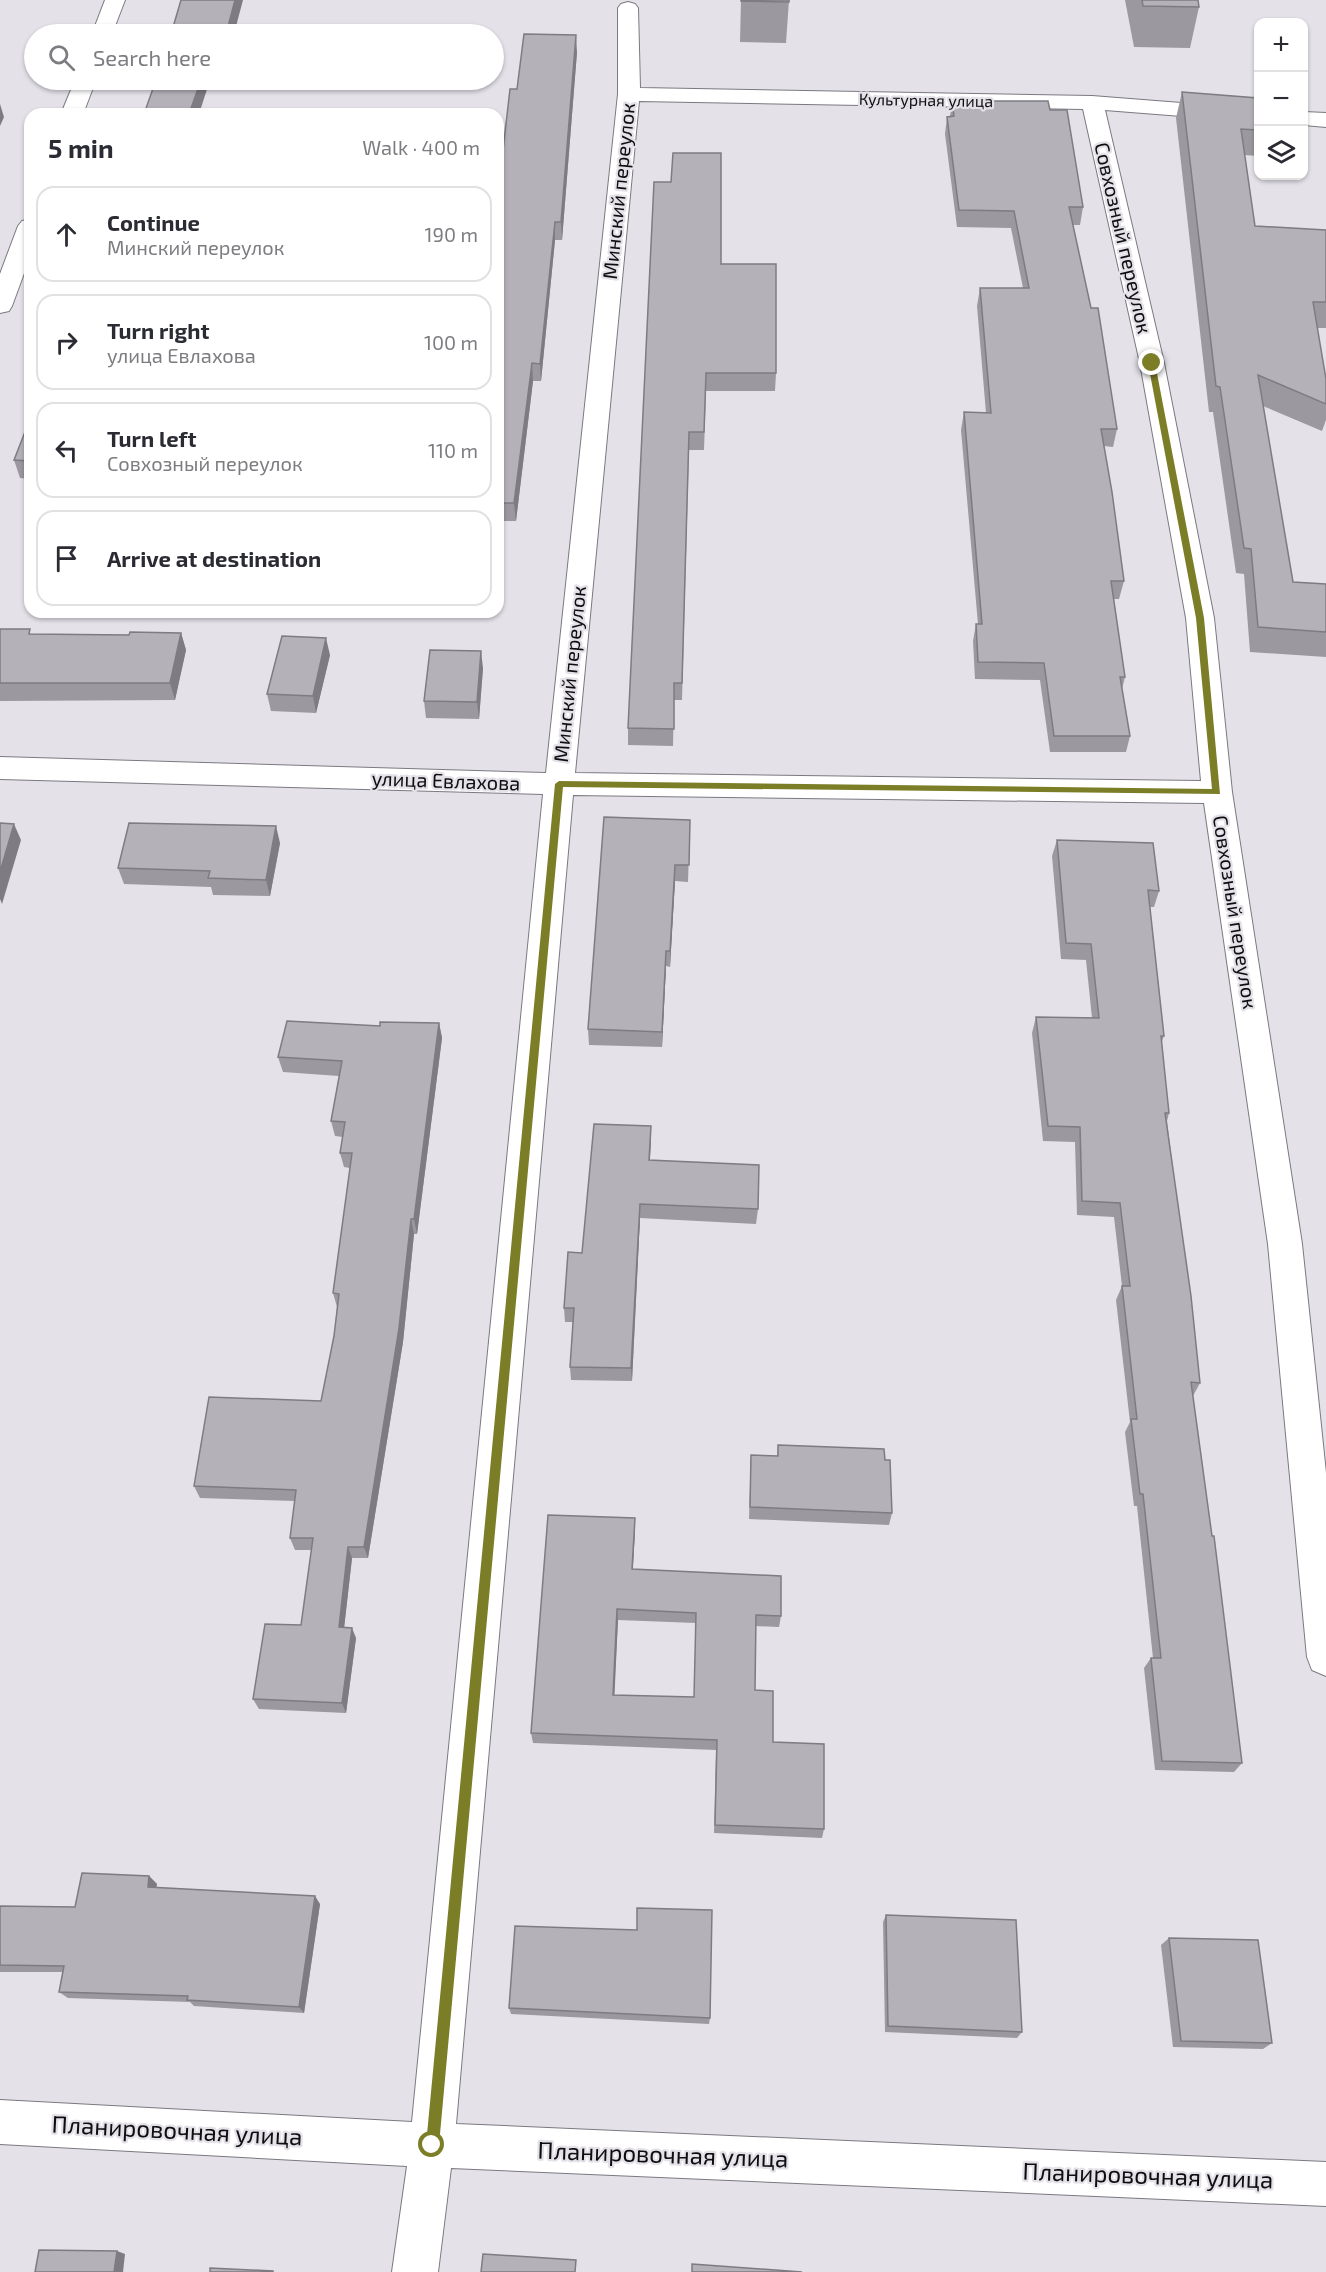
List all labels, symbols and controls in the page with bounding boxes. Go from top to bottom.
map controls [1254,18,1308,180]
button: + [1254,18,1308,72]
search box [24,24,504,90]
icon: search [45,41,78,74]
text: Search here [93,44,211,70]
button: − [1254,72,1308,126]
street label: Культурная улица [859,89,993,111]
street label: Минский переулок [597,101,640,281]
button: layers [1254,126,1308,180]
text: 5 min [48,132,114,163]
text: Walk · 400 m [362,135,480,159]
street label: Совхозный переулок [1089,140,1158,336]
text: Continue [107,209,200,235]
icon: ahead [50,218,83,251]
text: 190 m [425,222,478,246]
text: Минский переулок [107,235,284,259]
text: Turn right [107,317,209,343]
icon: right [50,326,83,359]
text: 100 m [424,330,478,354]
text: улица Евлахова [107,343,256,367]
route end [1138,349,1164,375]
text: Turn left [107,425,196,451]
icon: left [50,434,83,467]
text: 110 m [428,438,478,462]
text: Совхозный переулок [107,451,303,475]
icon: arrive [50,542,83,575]
text: Arrive at destination [107,545,321,571]
street label: Минский переулок [548,584,591,764]
street label: улица Евлахова [371,765,521,796]
street label: Совхозный переулок [1208,813,1263,1011]
street label: Планировочная улица [51,2108,303,2152]
route start [418,2131,444,2157]
street label: Планировочная улица [537,2135,789,2173]
street label: Планировочная улица [1022,2156,1274,2194]

